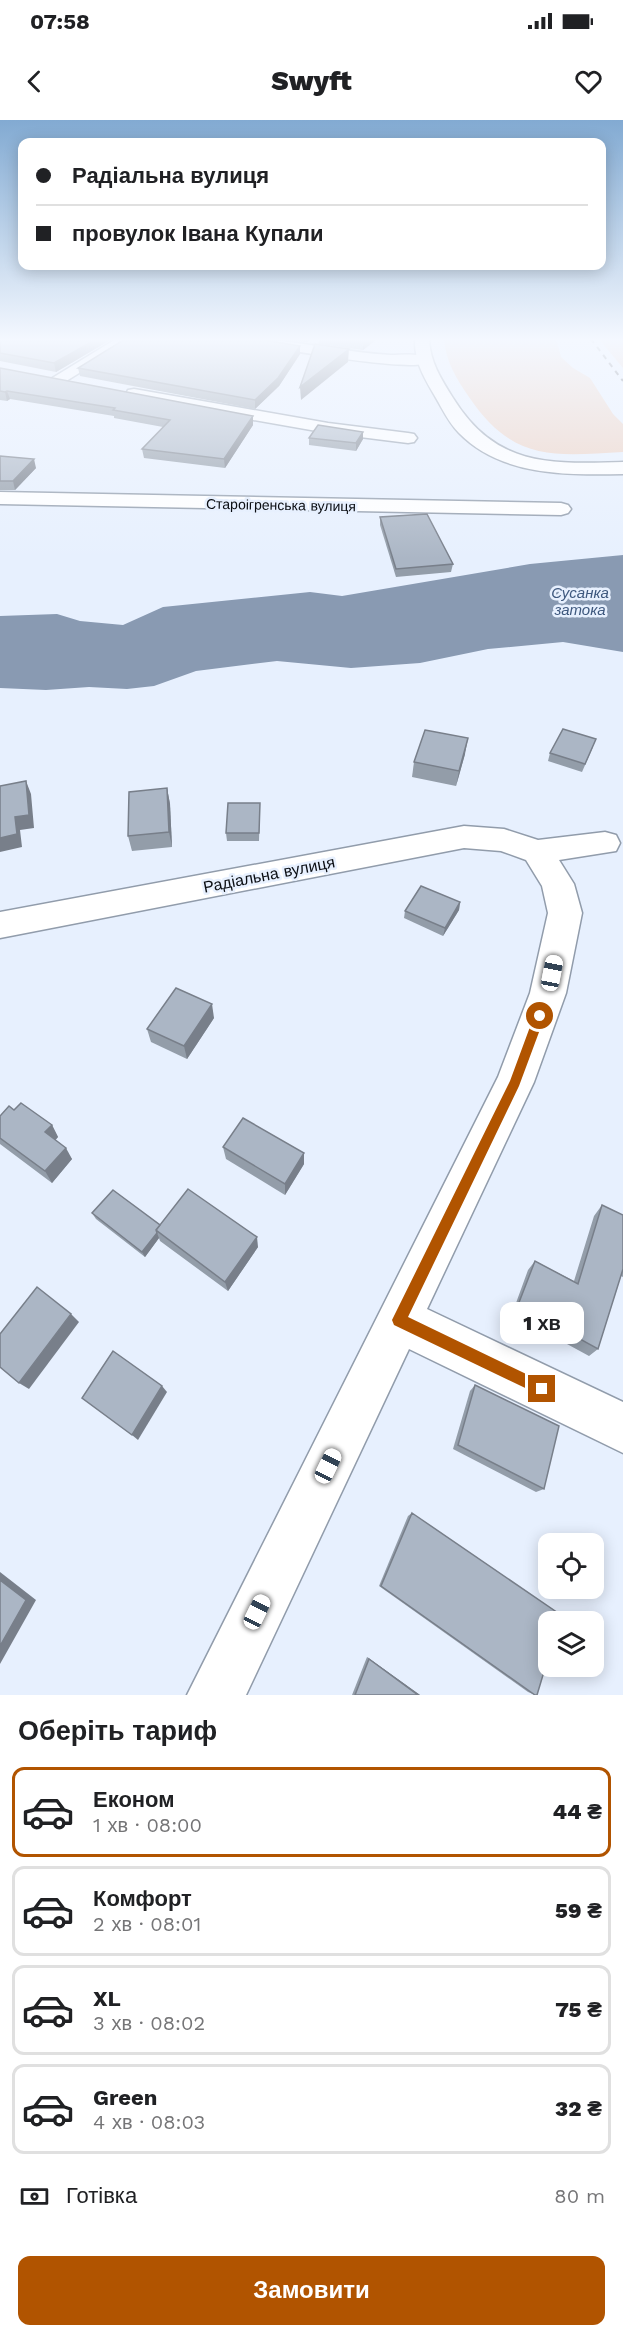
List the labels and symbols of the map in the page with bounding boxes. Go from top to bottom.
street label: Староігренська вулиця [206,496,356,514]
water label: Сусанка затока [551,584,609,619]
street label: Радіальна вулиця [202,852,336,897]
car [540,954,564,992]
route start [526,1002,553,1029]
callout: 1 хв [500,1302,584,1344]
route end [528,1375,555,1402]
car [312,1446,344,1486]
car [241,1592,273,1632]

